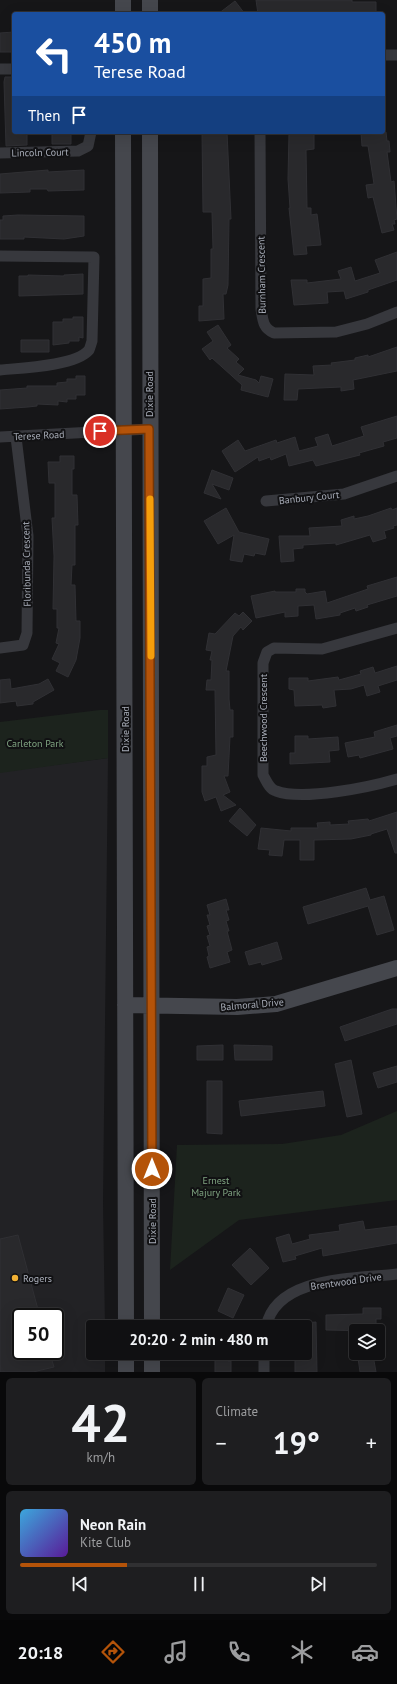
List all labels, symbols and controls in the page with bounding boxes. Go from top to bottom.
text: 450 m [94,24,171,61]
icon: left [28,28,80,80]
text: Terese Road [94,60,186,83]
icon: arrive [68,104,90,126]
text: Then [28,106,60,125]
street label: Lincoln Court [11,145,69,159]
street label: Burnham Crescent [254,235,269,314]
street label: Dixie Road [143,371,156,417]
pin [83,414,117,448]
icon: arrive [89,420,111,442]
street label: Terese Road [13,428,65,443]
street label: Banbury Court [278,488,340,507]
street label: Floribunda Crescent [19,521,34,607]
street label: Beechwood Crescent [257,673,270,762]
street label: Dixie Road [119,706,132,752]
park label: Carleton Park [6,737,64,750]
street label: Balmoral Drive [220,995,284,1014]
position arrow [131,1148,173,1190]
park label: Ernest Majury Park [191,1174,241,1199]
street label: Dixie Road [146,1198,159,1244]
street label: Brentwood Drive [310,1270,382,1293]
place label: Rogers [23,1272,52,1285]
marker: Rogers [10,1273,20,1283]
speed limit sign: 50 [12,1308,64,1360]
map controls [349,1324,385,1360]
button: layers [349,1324,385,1360]
text: 20:20 · 2 min · 480 m [130,1330,268,1349]
text: 42 [71,1389,130,1456]
text: Climate [216,1403,258,1420]
text: 19° [273,1423,320,1462]
text: − [216,1429,227,1457]
text: + [366,1429,377,1457]
text: km/h [87,1449,115,1466]
text: Neon Rain [80,1515,146,1534]
text: Kite Club [80,1534,131,1551]
icon: previous [69,1573,91,1595]
icon: pause [188,1573,210,1595]
icon: next [307,1573,329,1595]
icon: directions [99,1638,127,1666]
icon: music [162,1638,190,1666]
icon: phone [225,1638,253,1666]
icon: climate [288,1638,316,1666]
icon: car [351,1638,379,1666]
text: 20:18 [18,1641,63,1664]

